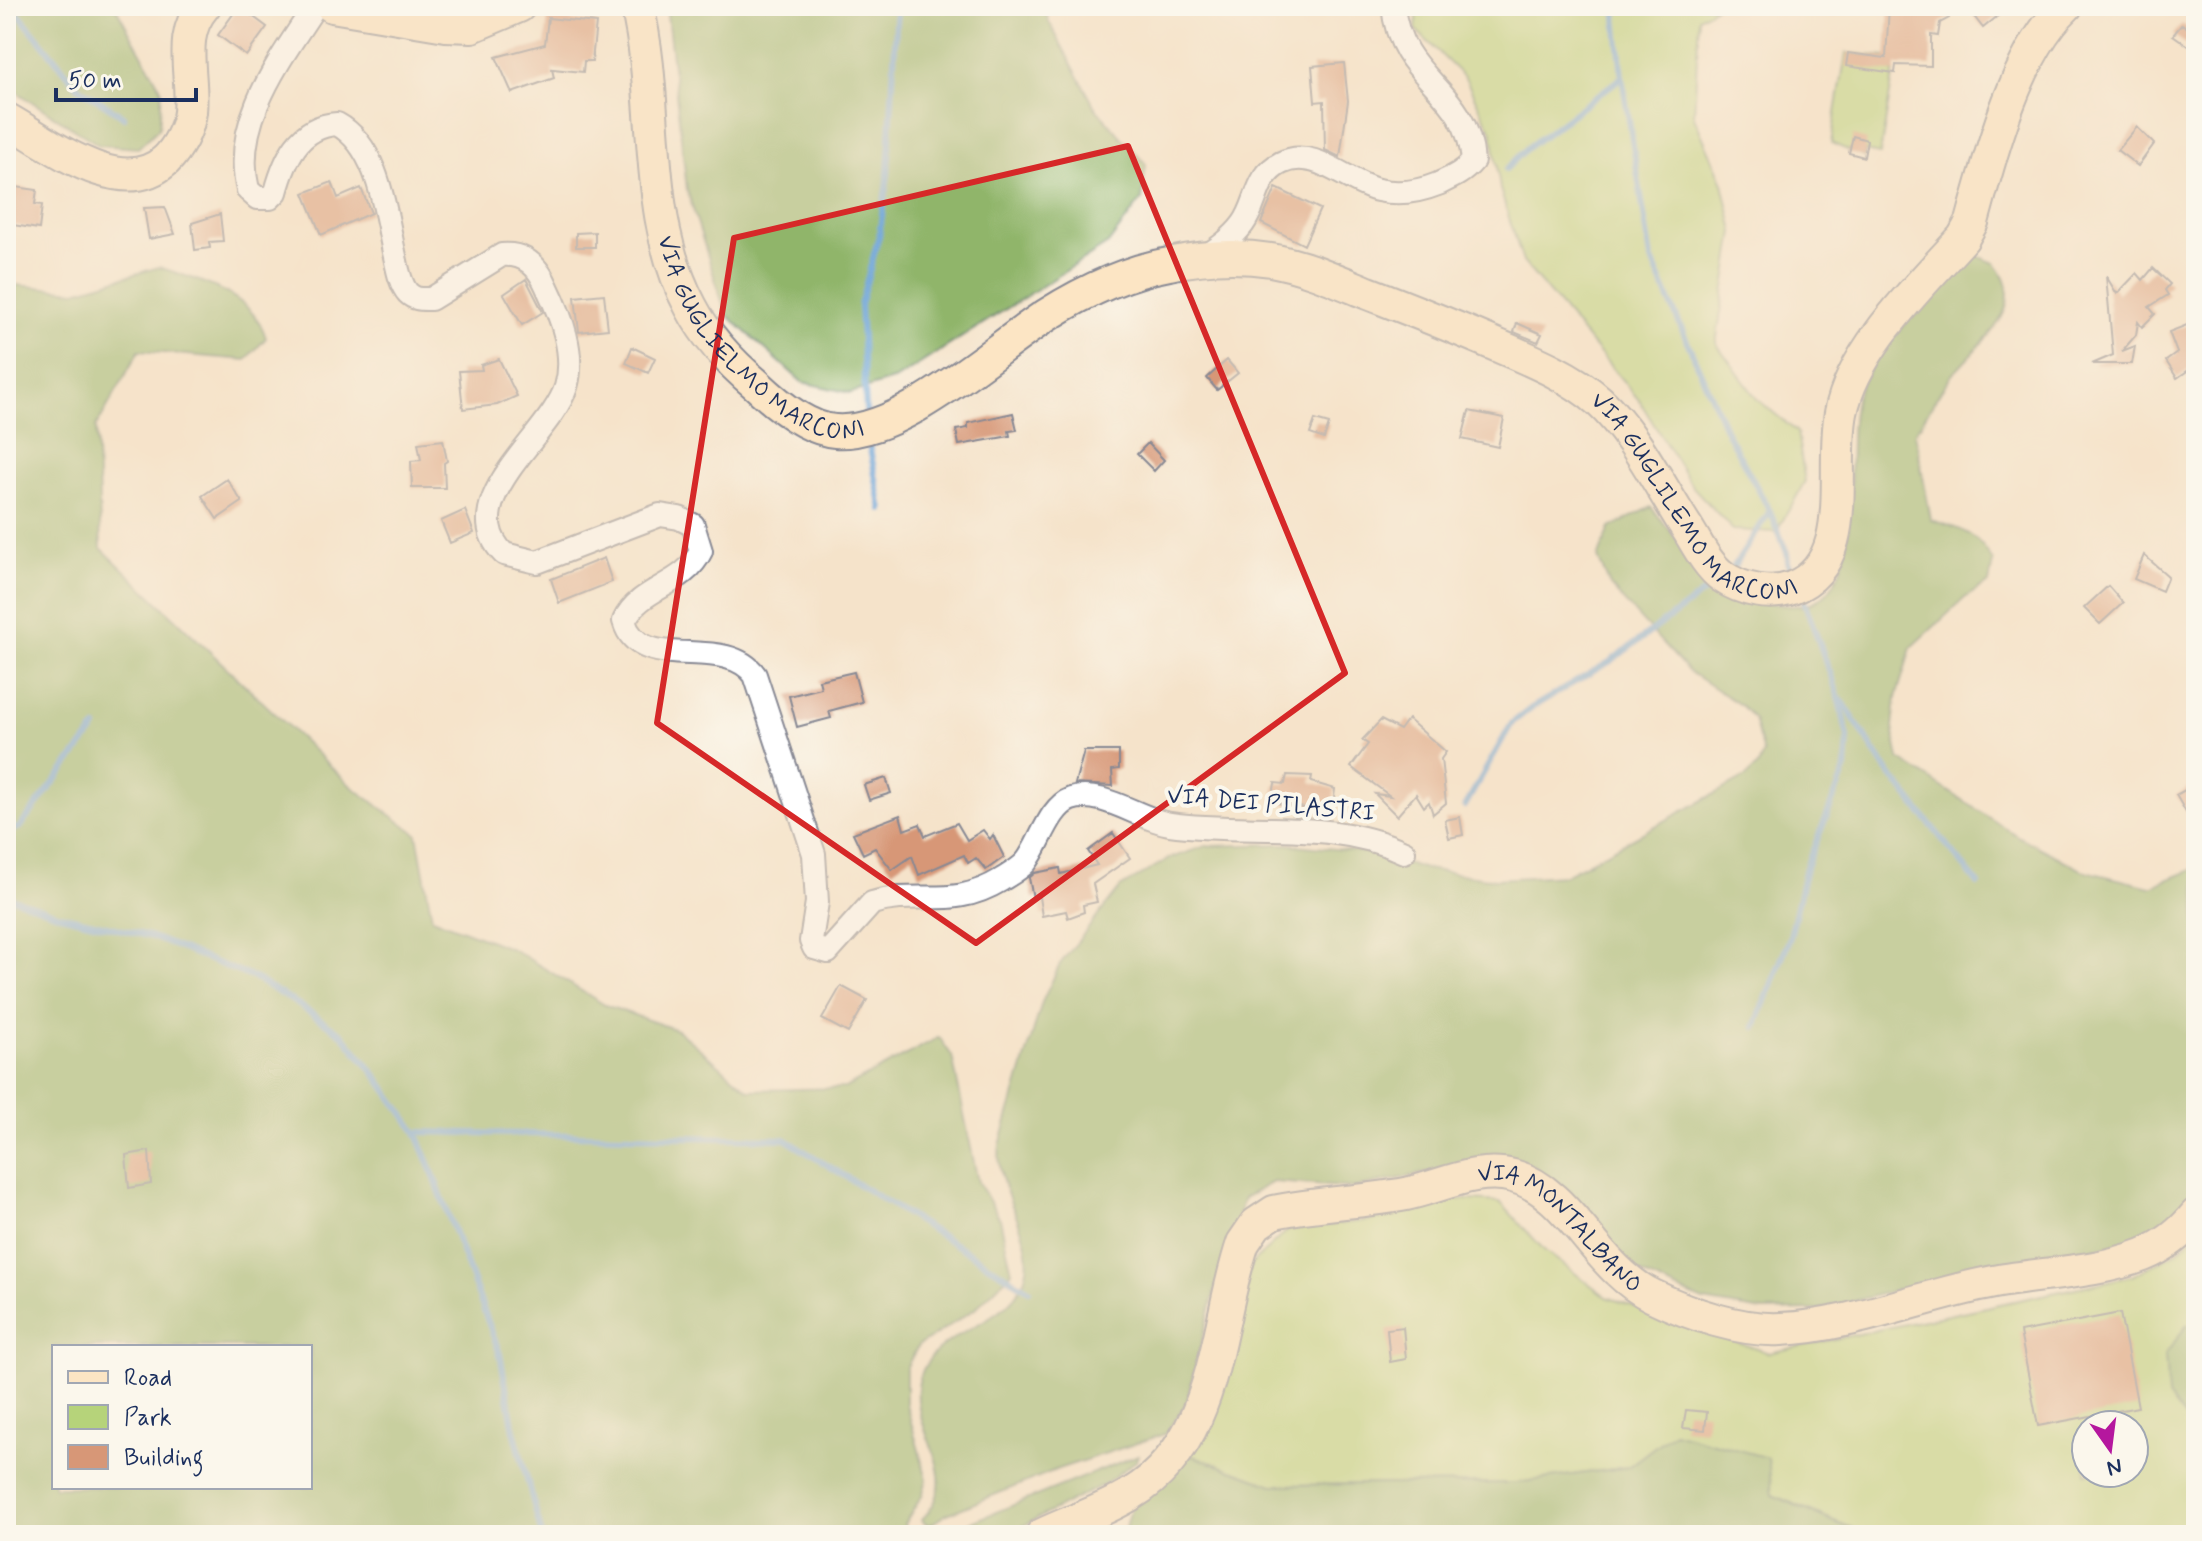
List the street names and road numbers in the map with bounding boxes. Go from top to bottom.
street label: VIA GUGLIELMO MARCONI [650,232,867,447]
street label: VIA GUGLILEMO MARCONI [1584,385,1803,607]
street label: VIA DEI PILASTRI [1166,780,1376,830]
street label: VIA MONTALBANO [1476,1158,1648,1300]

